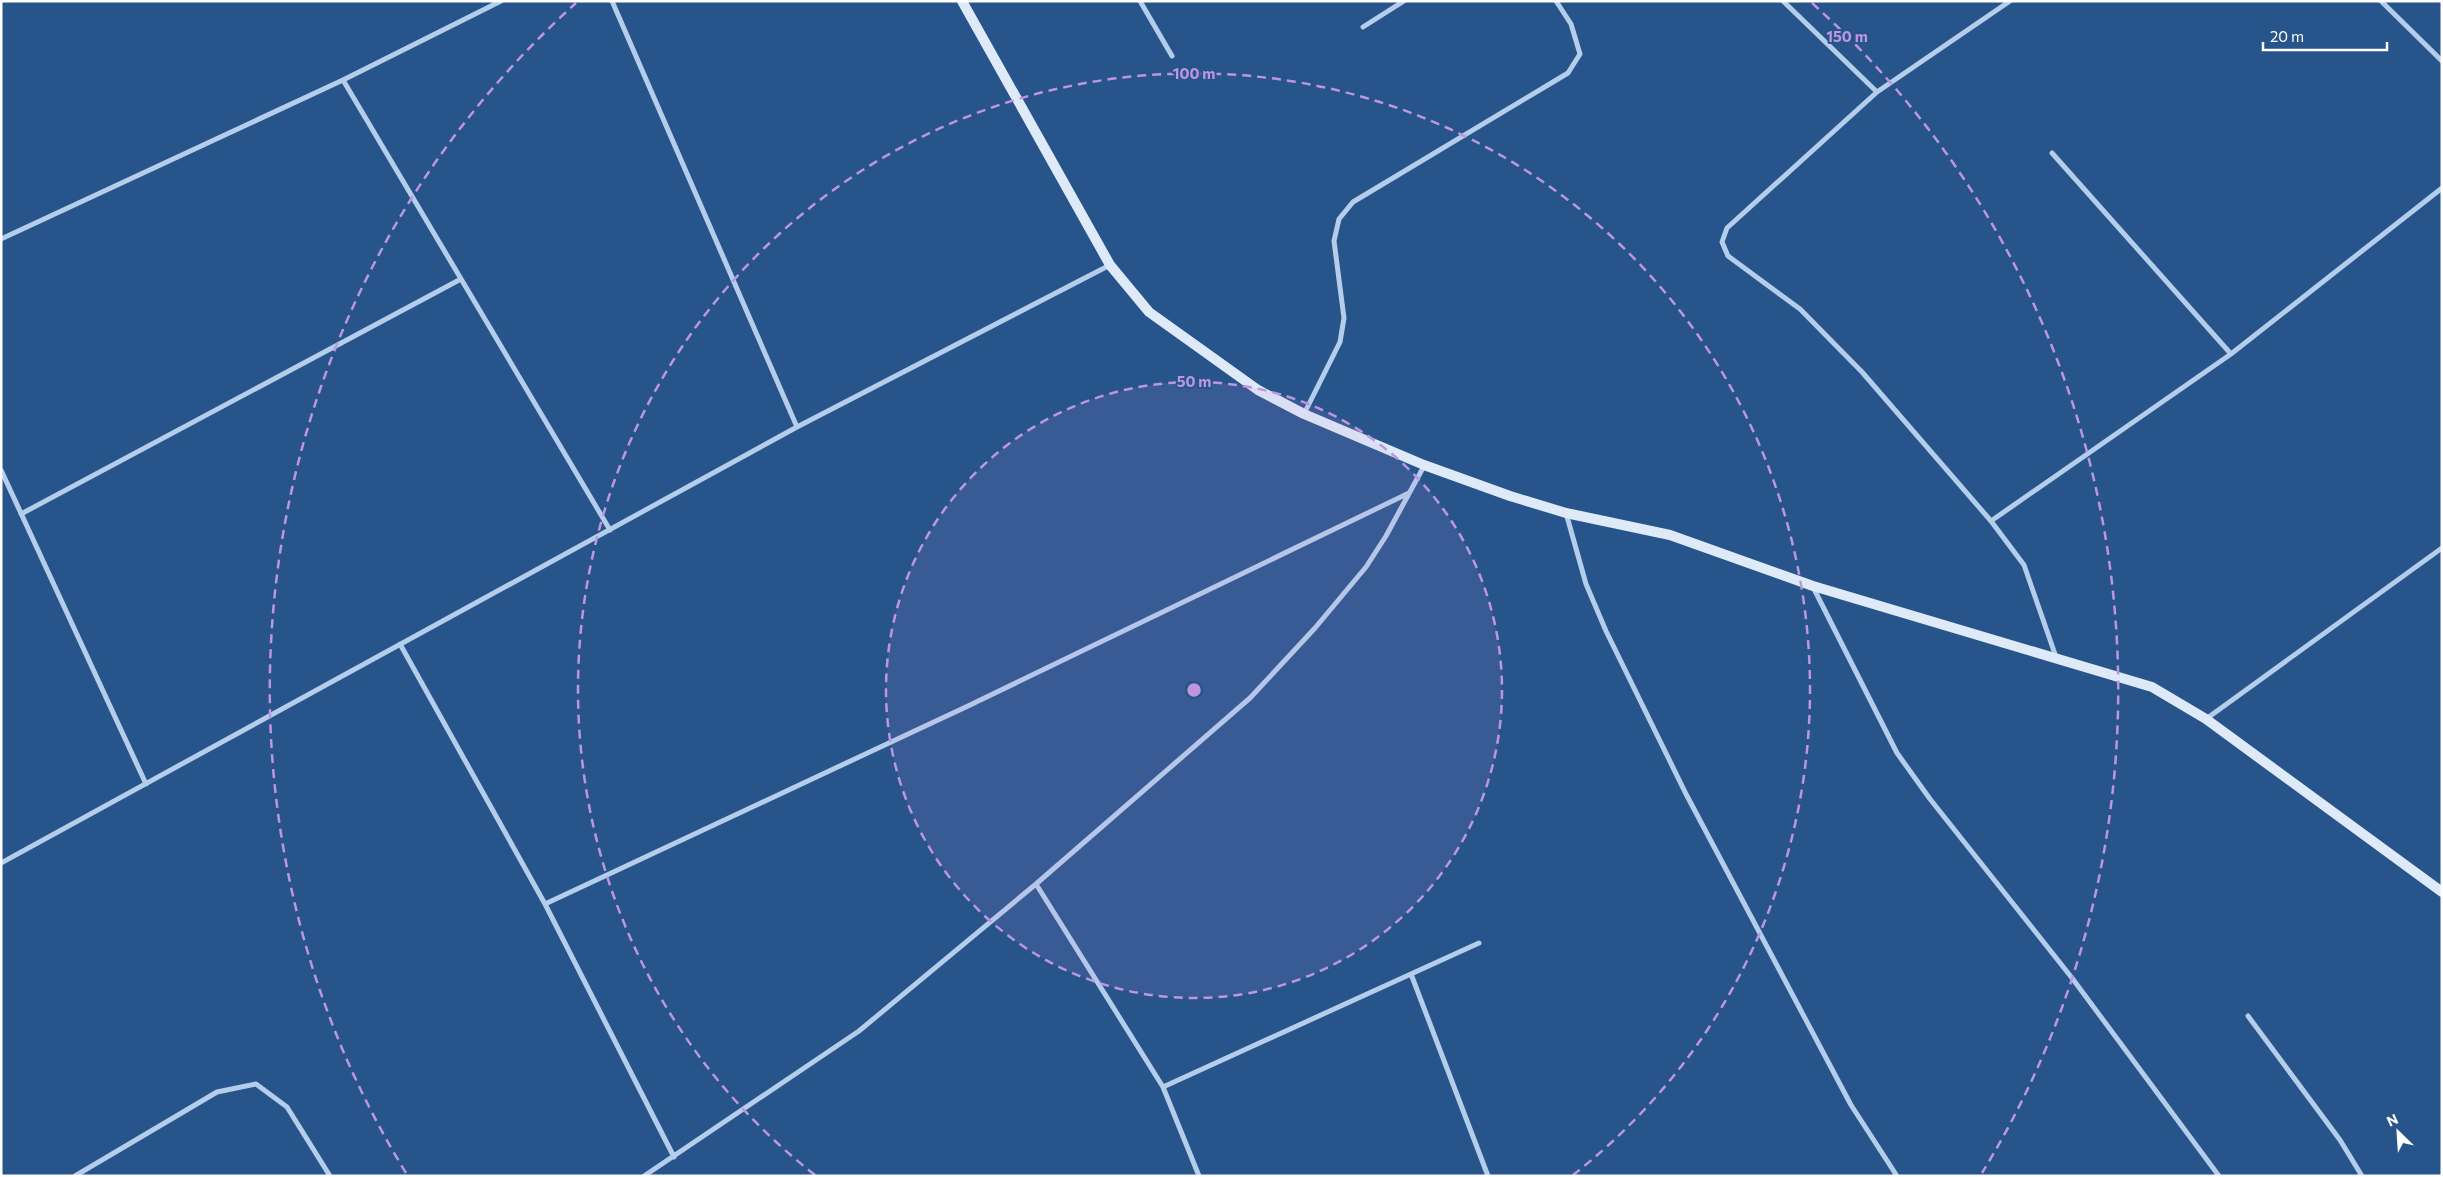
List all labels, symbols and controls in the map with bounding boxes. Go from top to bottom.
scale bar [2263,20,2387,52]
text: 150 m [1826,27,1868,45]
text: 20 m [2270,27,2304,45]
text: 100 m [1173,64,1215,82]
text: 50 m [1177,372,1211,390]
centre of rings [1185,681,1203,699]
north arrow [2373,1107,2423,1157]
text: N [2384,1110,2401,1130]

